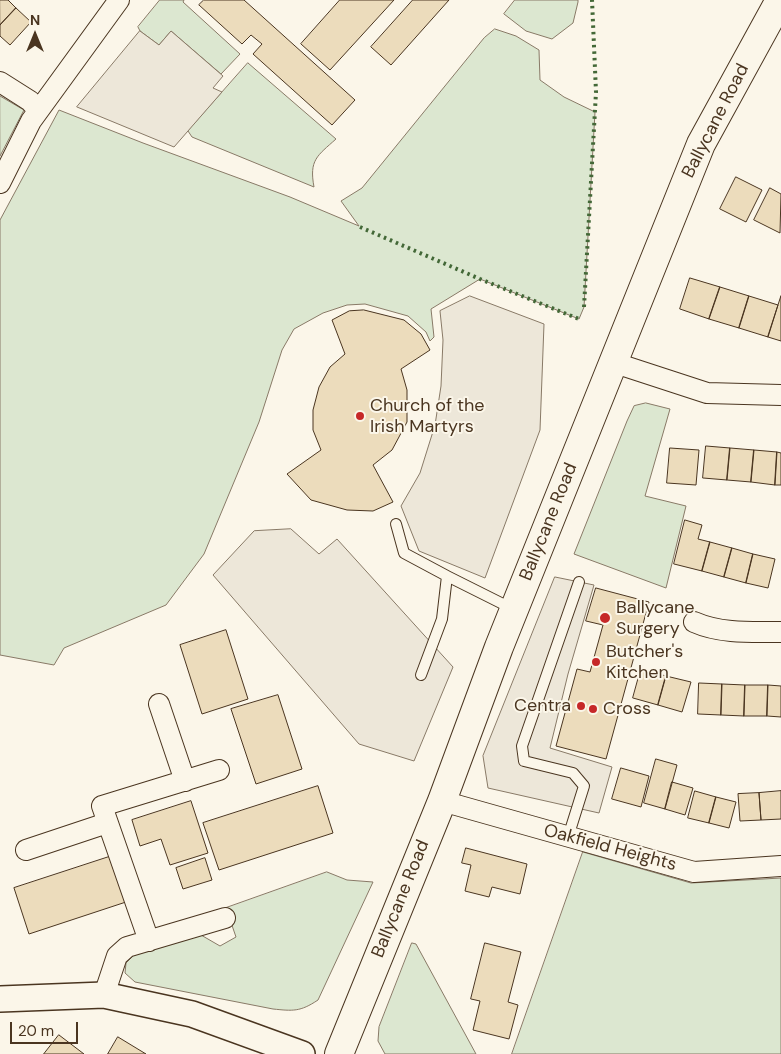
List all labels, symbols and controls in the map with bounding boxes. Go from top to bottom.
north arrow [10,10,60,60]
text: N [30,11,40,29]
street label: Ballycane Road [678,60,754,182]
place label: Church of the Irish Martyrs [370,395,485,438]
marker: Church of the Irish Martyrs [354,410,366,422]
street label: Ballycane Road [516,460,582,584]
place label: Ballycane Surgery [616,597,694,640]
marker: Ballycane Surgery [598,611,612,625]
place label: Butcher's Kitchen [606,641,683,684]
marker: Butcher's Kitchen [590,656,602,668]
place label: Centra [514,695,571,717]
place label: Cross [603,698,651,720]
marker: Centra [575,700,587,712]
marker: Cross [587,703,599,715]
street label: Oakfield Heights [541,820,679,876]
street label: Ballycane Road [368,837,434,961]
scale bar [12,1012,80,1044]
text: 20 m [18,1021,54,1041]

